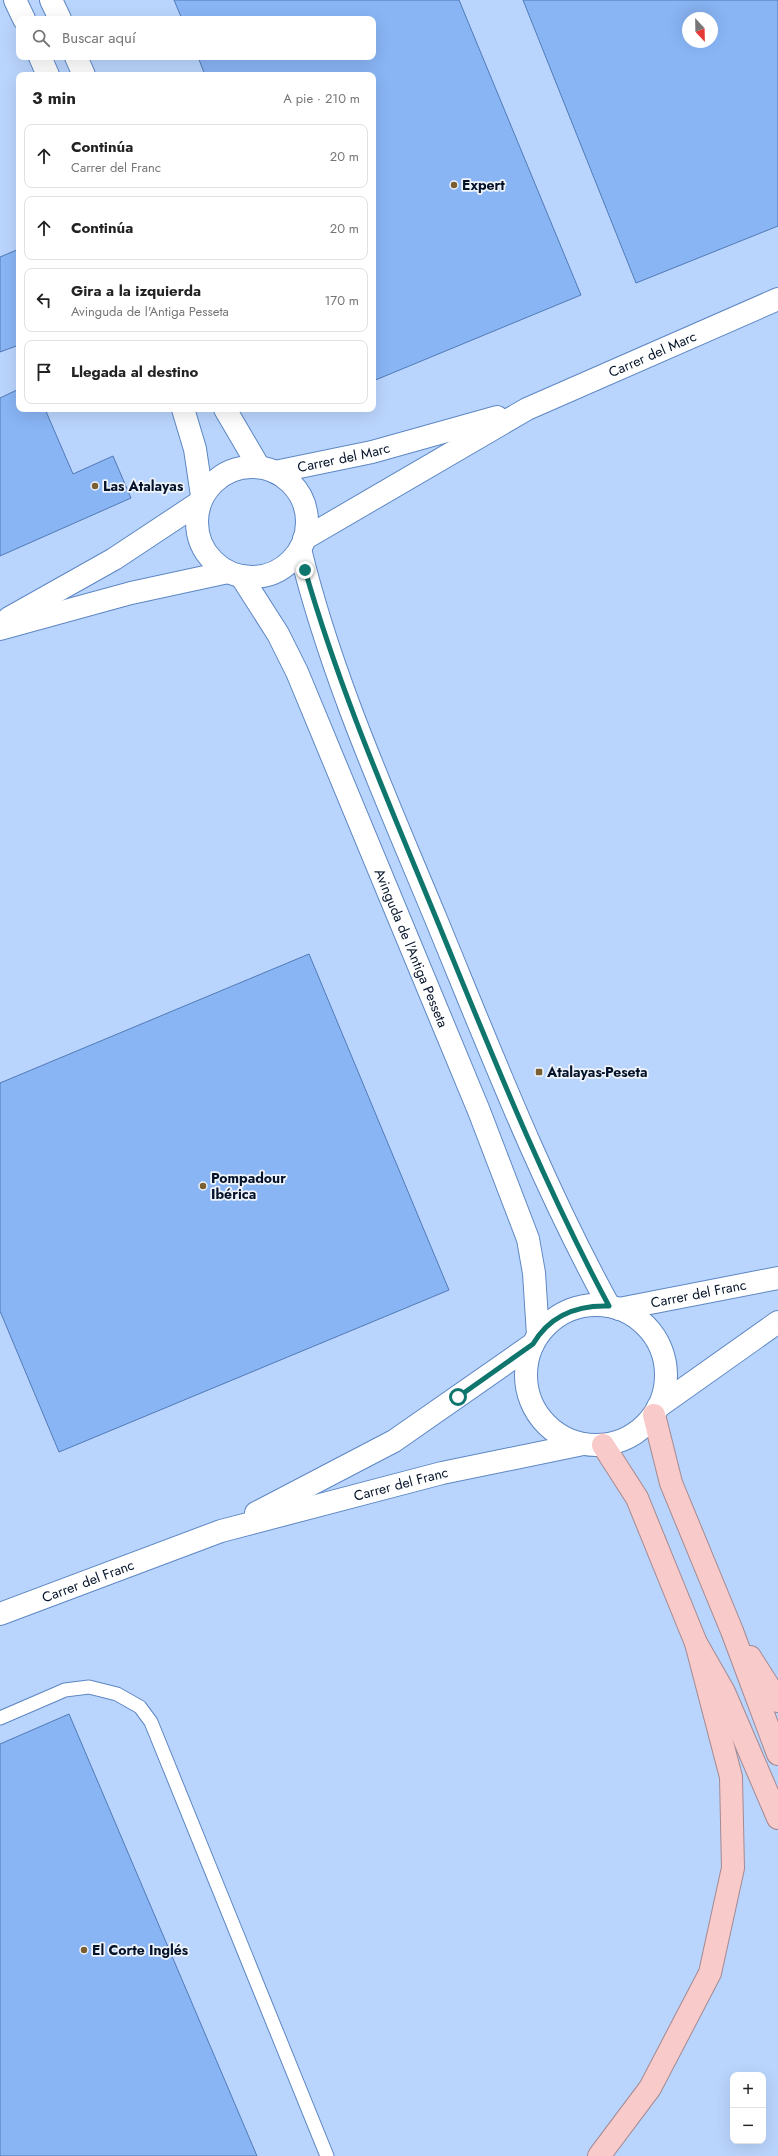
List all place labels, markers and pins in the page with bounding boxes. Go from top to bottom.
place label: Expert [462,175,505,195]
marker: Expert [449,180,459,190]
place label: Las Atalayas [103,476,184,496]
marker: Las Atalayas [90,481,100,491]
place label: Atalayas-Peseta [546,1062,648,1082]
marker: Atalayas-Peseta [534,1067,544,1077]
place label: Pompadour Ibérica [211,1168,286,1204]
marker: Pompadour Ibérica [198,1181,208,1191]
place label: El Corte Inglés [92,1940,189,1960]
marker: El Corte Inglés [79,1945,89,1955]

